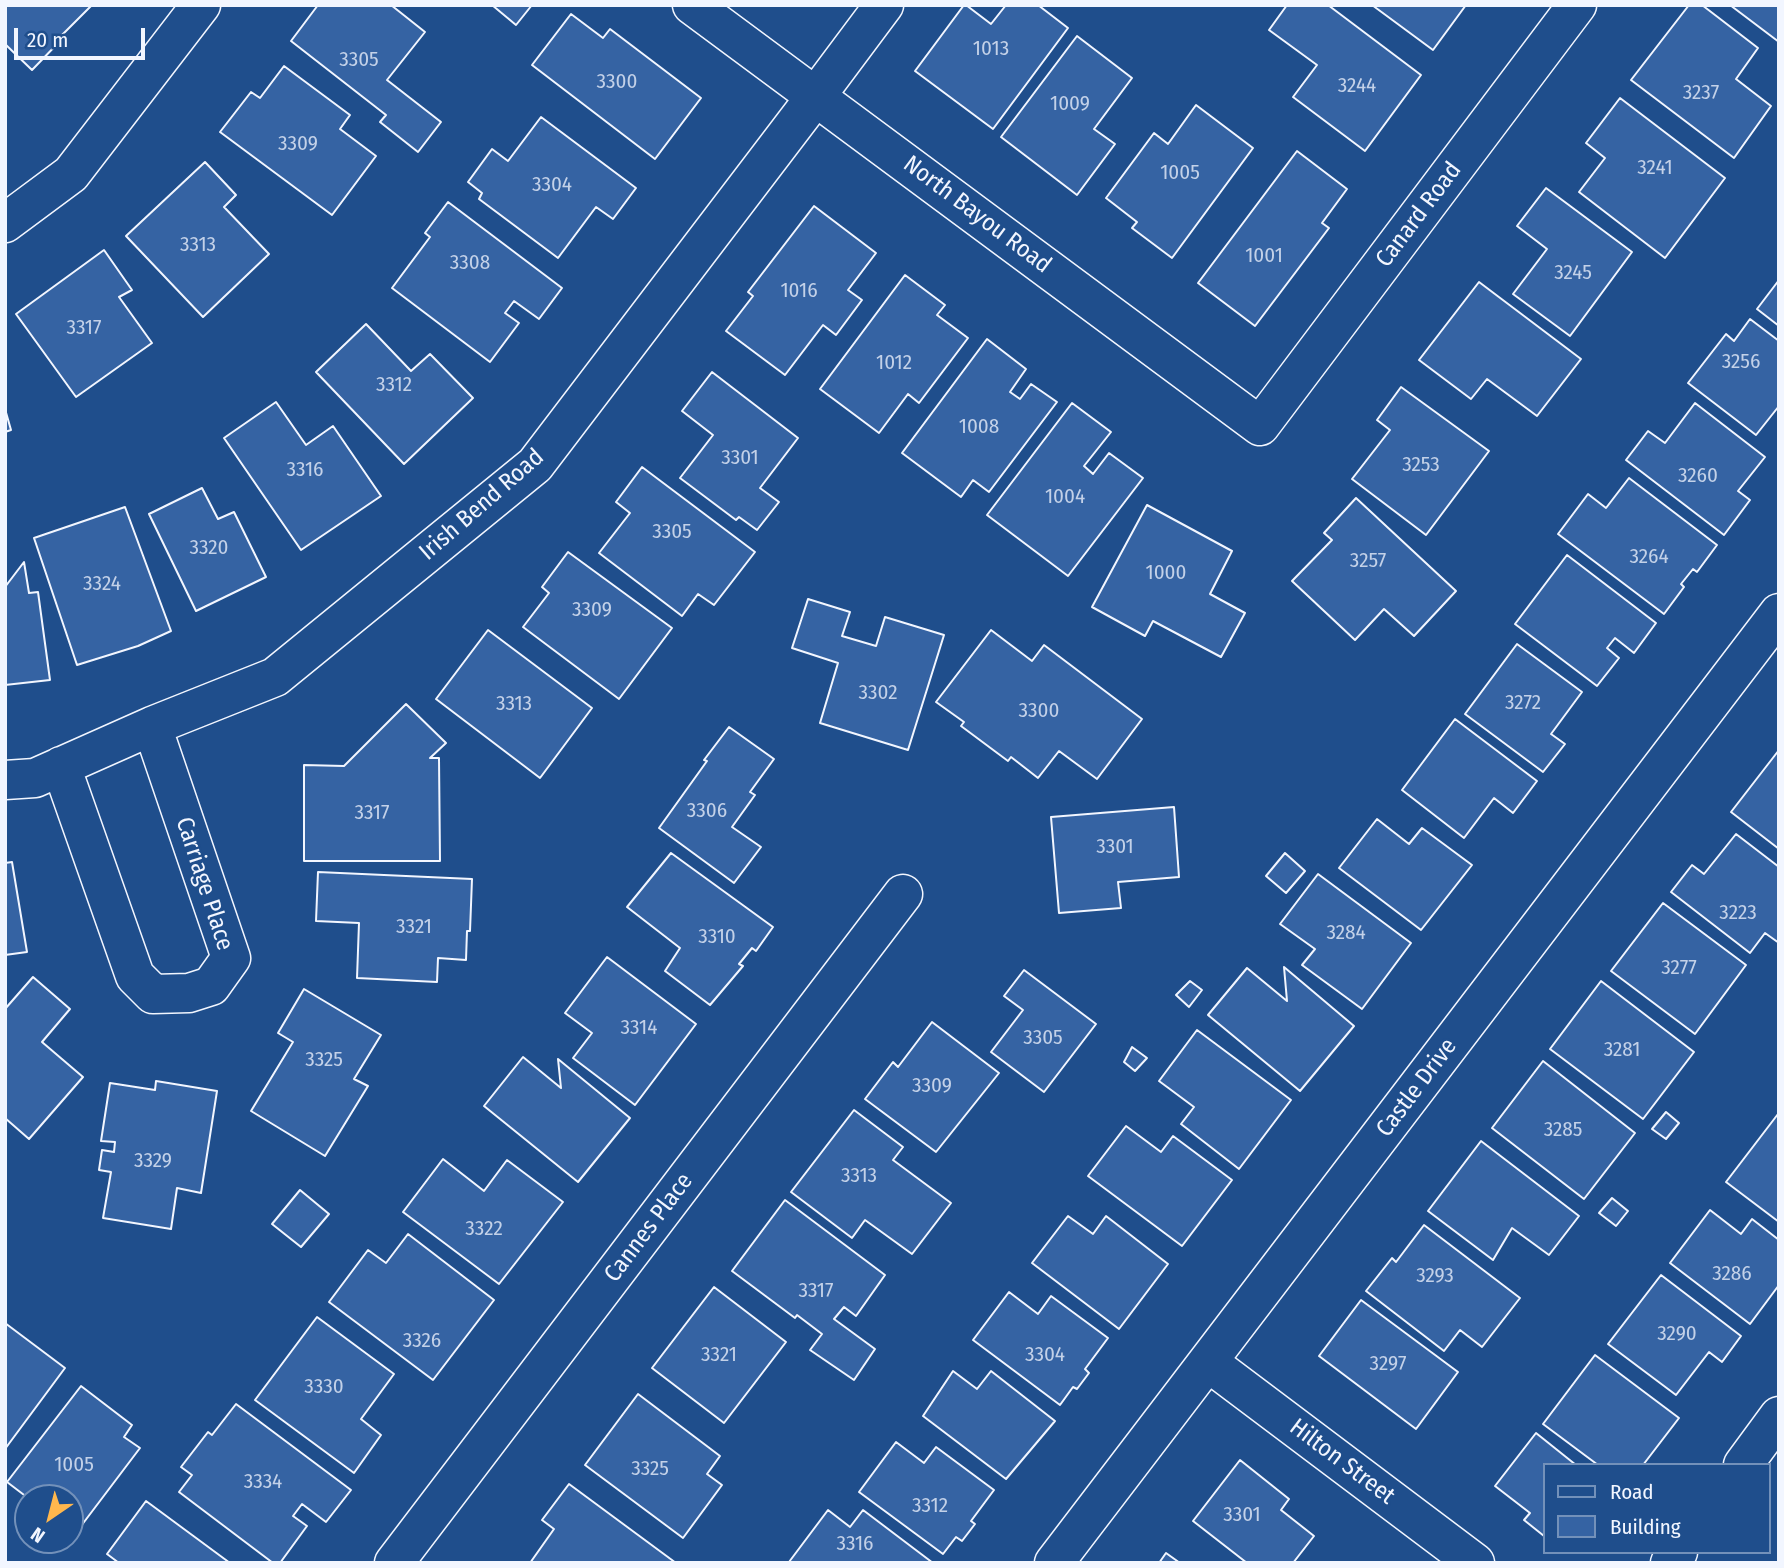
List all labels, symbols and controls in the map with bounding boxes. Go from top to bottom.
scale bar [18,14,149,58]
text: 20 m [27,27,68,53]
house number: 1013 [973,36,1009,62]
house number: 3305 [339,47,379,73]
house number: 3300 [597,69,637,95]
house number: 3244 [1338,73,1376,99]
house number: 3237 [1683,80,1719,106]
house number: 1009 [1050,91,1090,117]
house number: 3309 [278,131,318,157]
street label: North Bayou Road [897,150,1057,280]
house number: 3241 [1637,155,1673,181]
street label: Canard Road [1370,157,1468,273]
house number: 1005 [1160,160,1200,186]
house number: 3304 [532,172,572,198]
house number: 3313 [180,232,216,258]
house number: 1001 [1245,243,1283,269]
house number: 3308 [450,250,490,276]
house number: 3245 [1554,260,1592,286]
house number: 1016 [780,278,818,304]
house number: 3317 [66,315,102,341]
house number: 3256 [1722,349,1760,375]
house number: 1012 [876,350,912,376]
house number: 3312 [376,372,412,398]
house number: 1008 [959,414,999,440]
street label: Irish Bend Road [414,443,550,567]
house number: 3301 [721,445,759,471]
house number: 3253 [1402,452,1440,478]
house number: 3316 [286,457,324,483]
house number: 3260 [1678,463,1718,489]
house number: 1004 [1045,484,1085,510]
house number: 3305 [652,519,692,545]
house number: 3320 [190,535,228,561]
house number: 3264 [1629,544,1669,570]
house number: 3257 [1350,548,1386,574]
house number: 1000 [1145,560,1187,586]
house number: 3324 [83,571,121,597]
house number: 3309 [572,597,612,623]
house number: 3302 [859,680,897,706]
house number: 3272 [1505,690,1541,716]
house number: 3313 [496,691,532,717]
house number: 3300 [1019,698,1059,724]
house number: 3306 [687,798,727,824]
house number: 3317 [354,800,390,826]
street label: Carriage Place [169,814,239,954]
house number: 3301 [1096,834,1134,860]
house number: 3223 [1719,900,1757,926]
house number: 3321 [396,914,432,940]
house number: 3284 [1326,920,1366,946]
house number: 3310 [698,924,736,950]
house number: 3277 [1661,955,1697,981]
house number: 3314 [621,1015,657,1041]
house number: 3305 [1023,1025,1063,1051]
street label: Castle Drive [1371,1033,1463,1143]
house number: 3281 [1604,1037,1640,1063]
house number: 3325 [305,1047,343,1073]
house number: 3309 [912,1073,952,1099]
house number: 3285 [1544,1117,1582,1143]
house number: 3329 [134,1148,172,1174]
house number: 3313 [841,1163,877,1189]
street label: Cannes Place [599,1168,699,1288]
house number: 3322 [465,1216,503,1242]
house number: 3286 [1712,1261,1752,1287]
house number: 3293 [1416,1263,1454,1289]
house number: 3317 [798,1278,834,1304]
house number: 3290 [1657,1321,1697,1347]
house number: 3326 [403,1328,441,1354]
house number: 3321 [701,1342,737,1368]
house number: 3304 [1025,1342,1065,1368]
house number: 3297 [1370,1351,1406,1377]
house number: 3330 [304,1374,344,1400]
street label: Hilton Street [1284,1413,1400,1511]
house number: 1005 [54,1452,94,1478]
house number: 3325 [631,1456,669,1482]
legend [1542,1463,1770,1554]
house number: 3334 [244,1469,282,1495]
text: Road [1610,1479,1654,1505]
north arrow [14,1484,84,1554]
house number: 3312 [912,1493,948,1519]
house number: 3301 [1223,1502,1261,1528]
text: Building [1610,1514,1681,1540]
text: N [27,1522,49,1548]
house number: 3316 [836,1531,874,1557]

